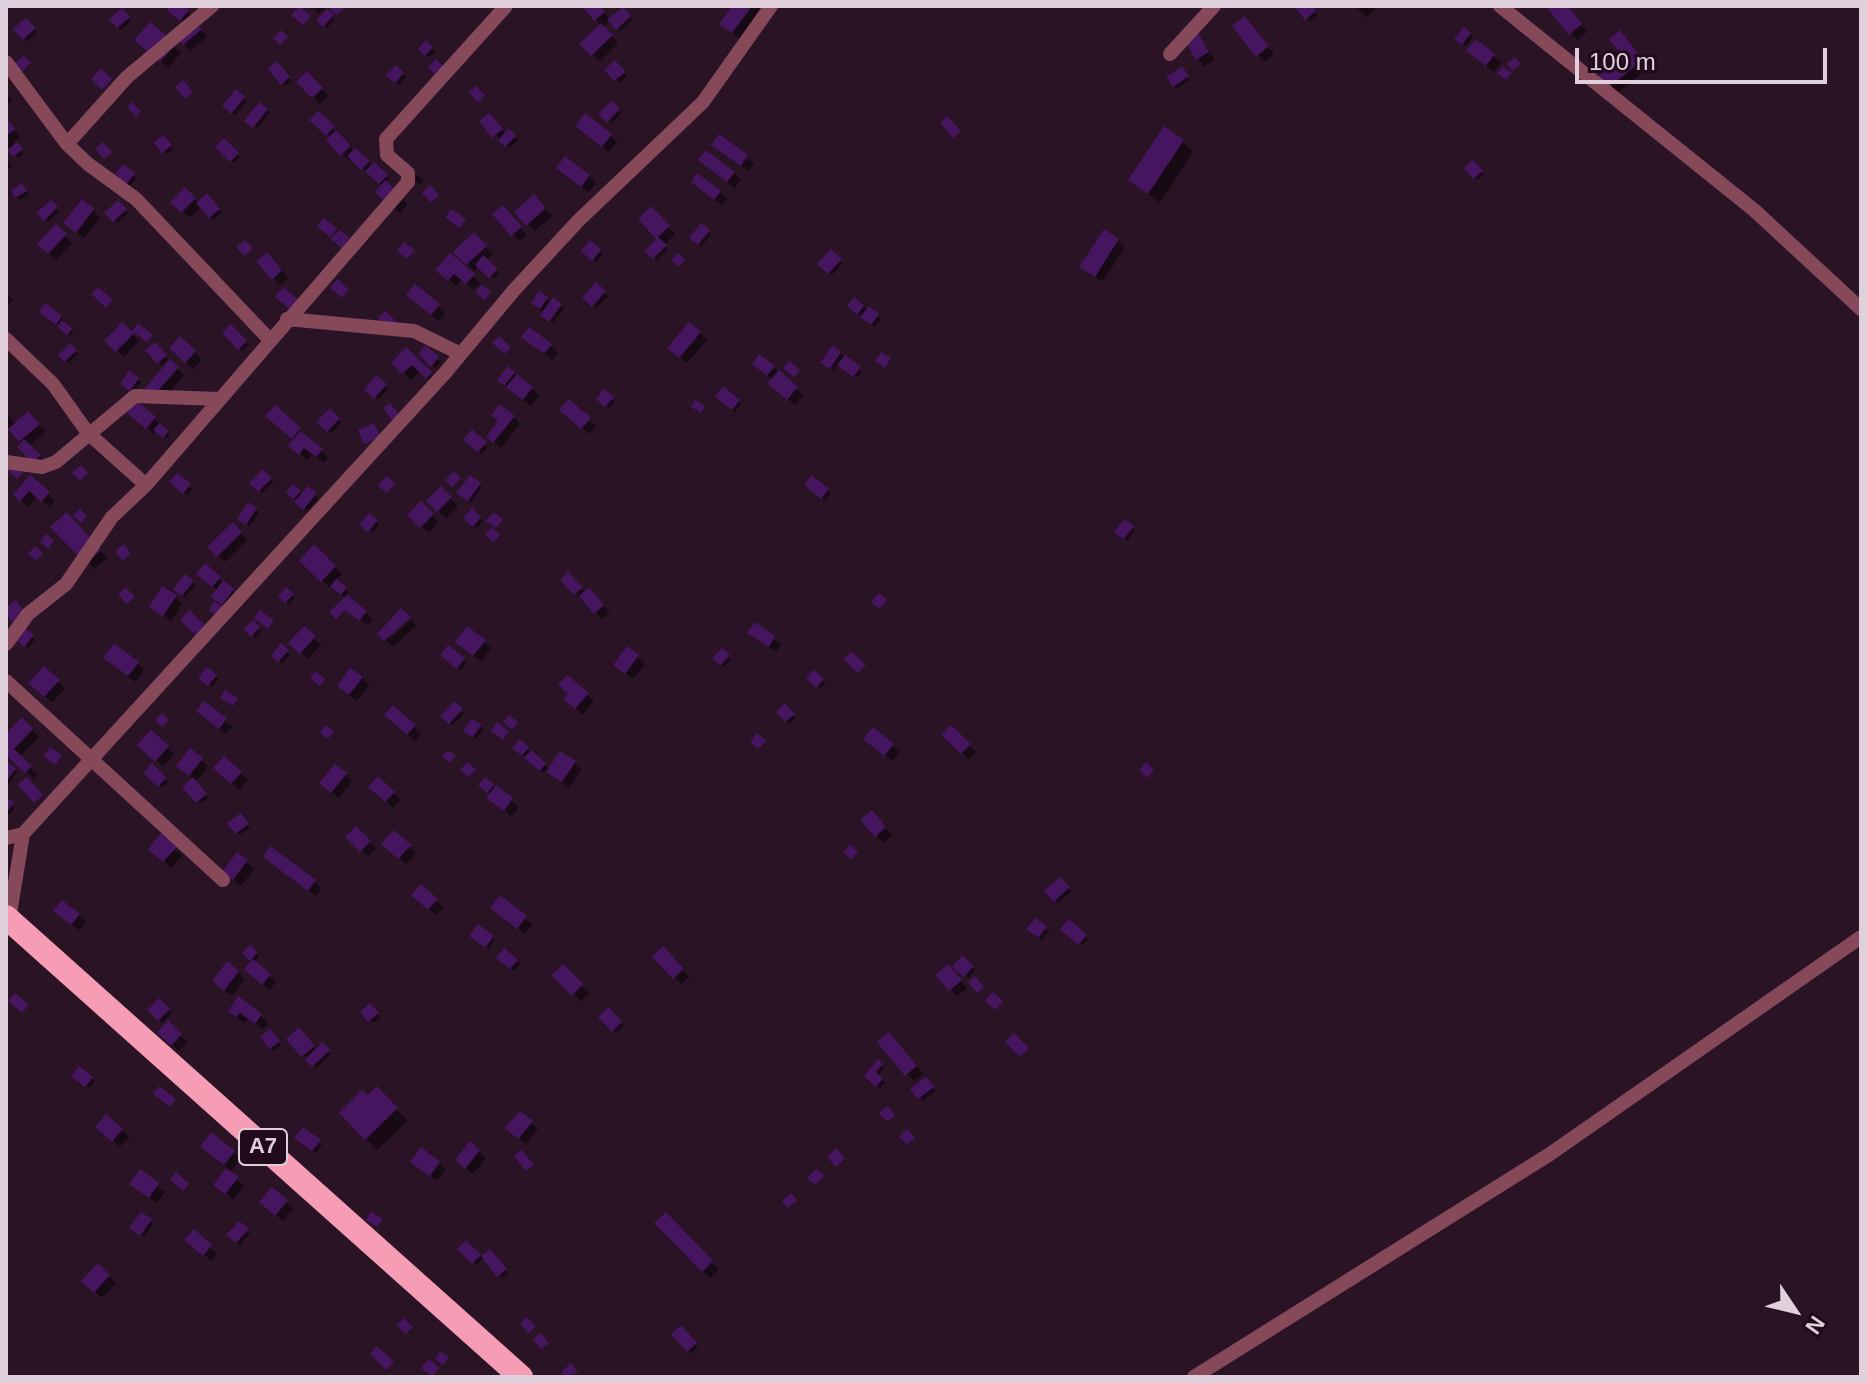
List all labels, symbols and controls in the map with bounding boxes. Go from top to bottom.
scale bar [1579,32,1831,82]
text: 100 m [1589,48,1656,75]
road number: A7 [239,1129,287,1165]
north arrow [1755,1271,1835,1351]
text: N [1800,1311,1830,1339]

